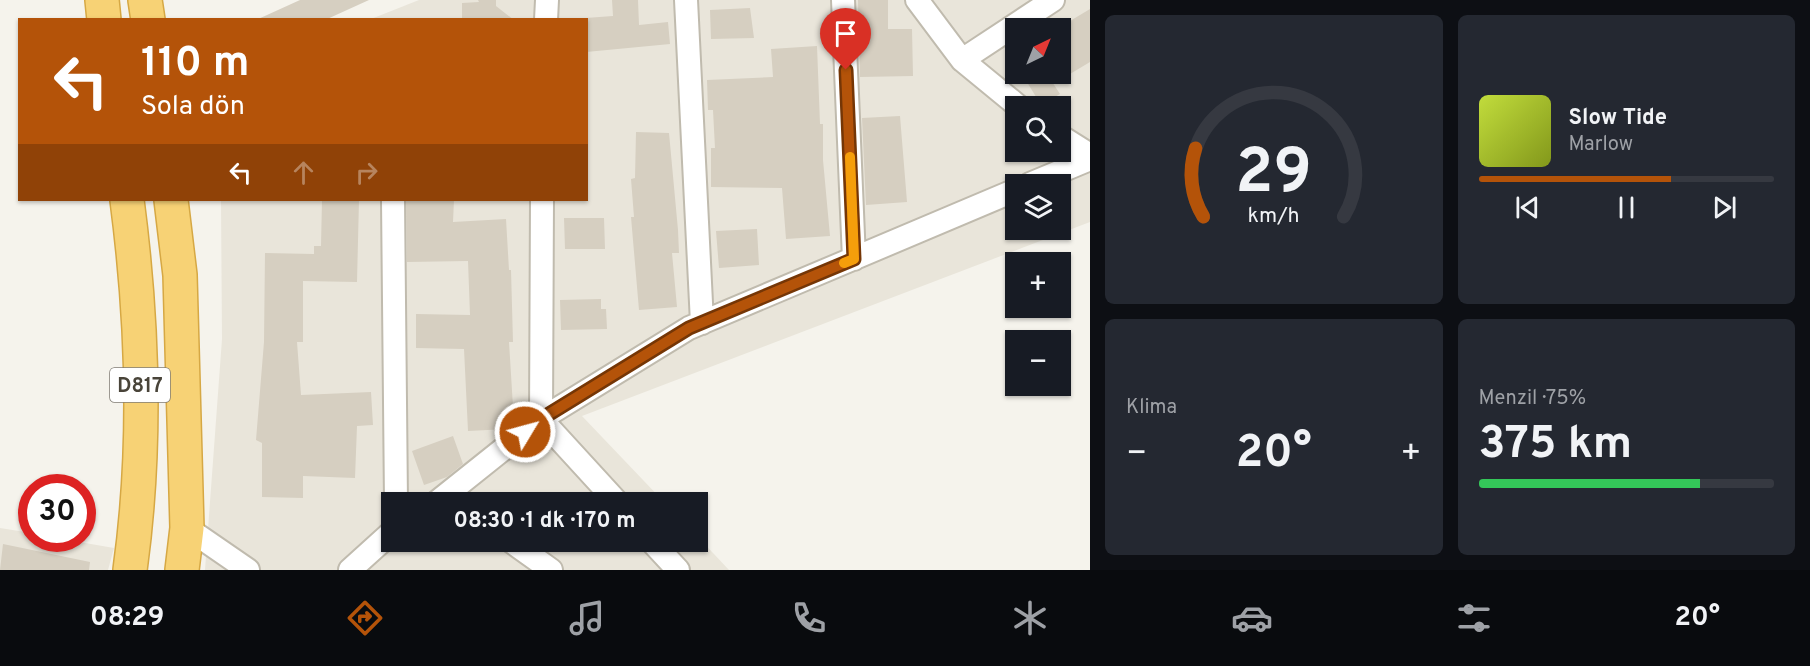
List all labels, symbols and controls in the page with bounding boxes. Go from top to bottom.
pin [820,8,871,70]
icon: arrive [829,17,862,50]
north arrow [1005,18,1071,84]
map controls [1005,18,1071,396]
text: 110 m [141,38,250,91]
icon: left [42,42,120,120]
text: Sola dön [141,90,245,124]
button: search [1005,96,1071,162]
text: Slow Tide [1569,105,1667,132]
text: Marlow [1569,132,1633,158]
text: 29 [1235,136,1312,215]
icon: left [224,156,257,189]
icon: ahead [287,156,320,189]
icon: right [350,156,383,189]
button: layers [1005,174,1071,240]
icon: previous [1511,191,1544,224]
icon: pause [1610,191,1643,224]
icon: next [1708,191,1741,224]
text: km/h [1248,203,1300,230]
button: + [1005,252,1071,318]
button: − [1005,330,1071,396]
road number: D817 [110,368,170,402]
text: Menzil · 75% [1479,386,1586,412]
text: Klima [1126,395,1177,421]
position arrow [493,400,557,464]
text: 375 km [1479,417,1632,474]
text: 20° [1236,426,1312,483]
text: − [1126,434,1147,476]
text: + [1400,434,1421,476]
speed limit sign: 30 [18,474,96,552]
text: 08:30 · 1 dk · 170 m [453,508,636,535]
icon: directions [344,597,386,639]
icon: music [566,597,608,639]
icon: phone [788,597,830,639]
icon: climate [1009,597,1051,639]
icon: car [1231,597,1273,639]
icon: filters [1453,597,1495,639]
text: 08:29 [90,601,164,635]
text: 20° [1675,601,1720,635]

